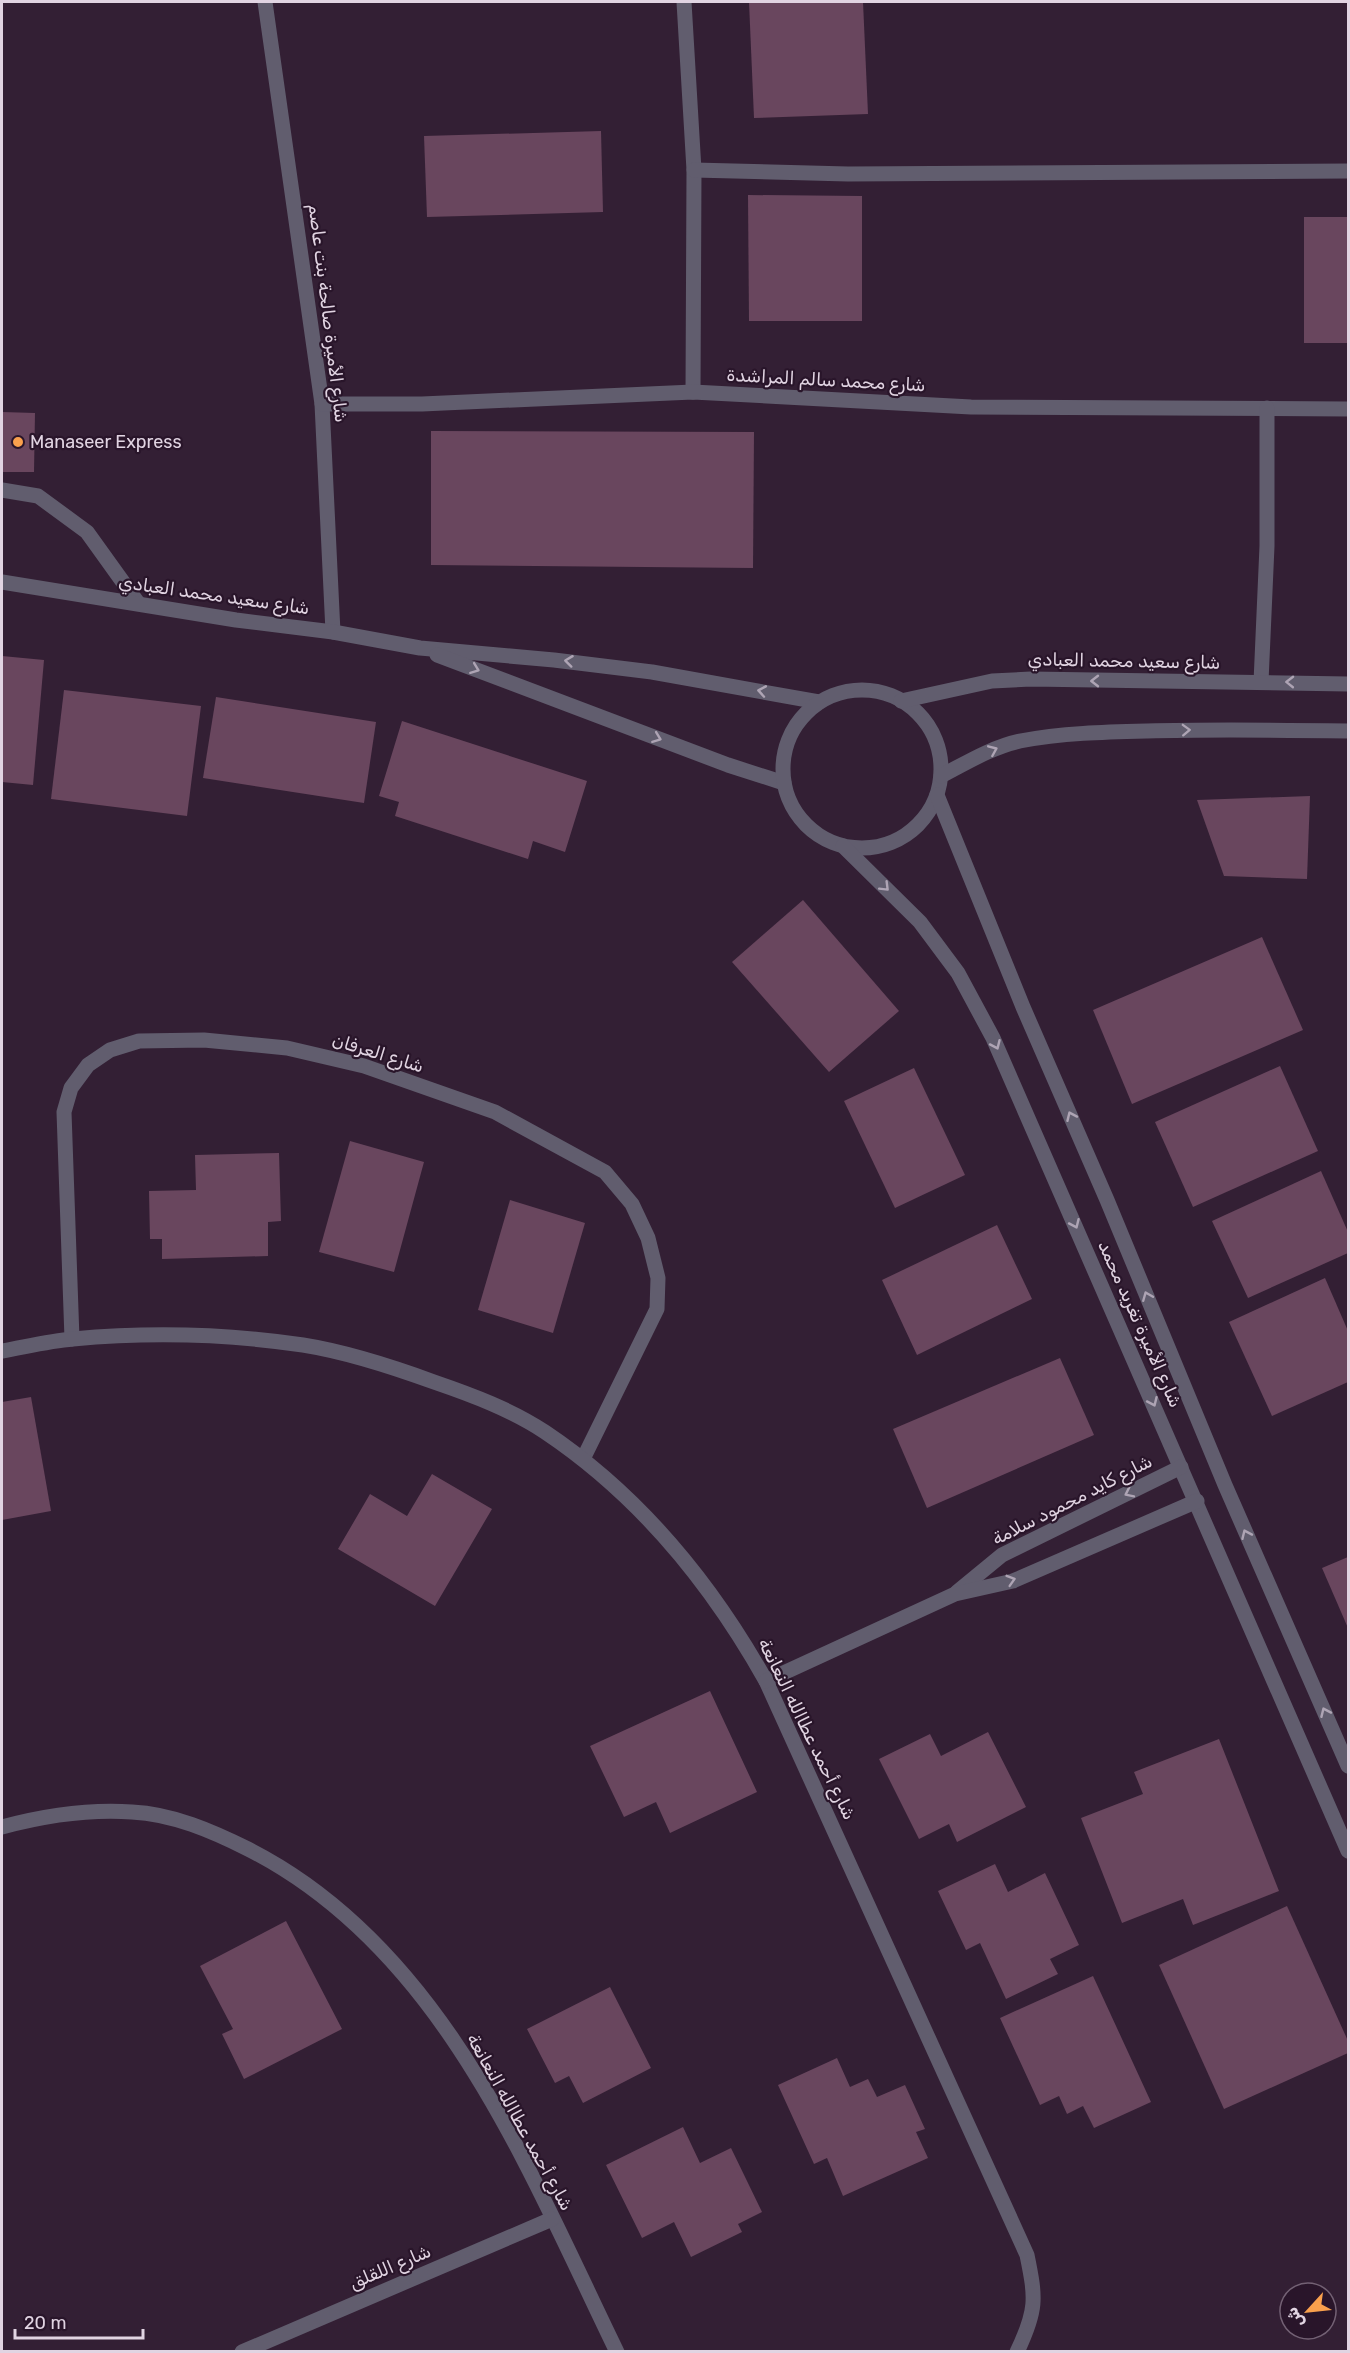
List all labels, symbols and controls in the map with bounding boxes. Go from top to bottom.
street label: شارع الأميرة صالحة بنت عاصم [303,202,352,424]
street label: شارع محمد سالم المراشدة [726,364,926,397]
place label: Manaseer Express [30,431,182,453]
marker: Manaseer Express [11,435,25,449]
street label: شارع سعيد محمد العبادي [117,571,311,620]
street label: شارع سعيد محمد العبادي [1027,648,1221,675]
one-way arrow [565,656,574,668]
one-way arrow [469,662,480,674]
one-way arrow [1091,675,1100,687]
one-way arrow [1286,676,1295,689]
one-way arrow [757,685,767,698]
one-way arrow [1181,724,1190,736]
one-way arrow [651,731,662,743]
one-way arrow [987,745,998,757]
one-way arrow [877,880,888,891]
street label: شارع العرفان [329,1029,426,1078]
one-way arrow [989,1039,1001,1050]
one-way arrow [1066,1112,1078,1123]
one-way arrow [1067,1217,1079,1228]
street label: شارع الأميرة تغريد محمد [1092,1237,1187,1411]
one-way arrow [1142,1291,1154,1302]
one-way arrow [1146,1396,1158,1407]
street label: شارع كايد محمود سلامة [988,1450,1156,1551]
one-way arrow [1124,1485,1135,1497]
one-way arrow [1242,1529,1254,1540]
one-way arrow [1006,1575,1016,1588]
street label: شارع أحمد عطاالله النعانعة [753,1635,861,1824]
one-way arrow [1321,1708,1333,1719]
street label: شارع أحمد عطاالله النعانعة [461,2030,578,2215]
street label: شارع اللقلق [346,2240,434,2295]
north arrow [1278,2281,1338,2341]
scale bar [15,2302,142,2340]
text: ش [1282,2304,1308,2331]
text: 20 m [24,2312,66,2334]

